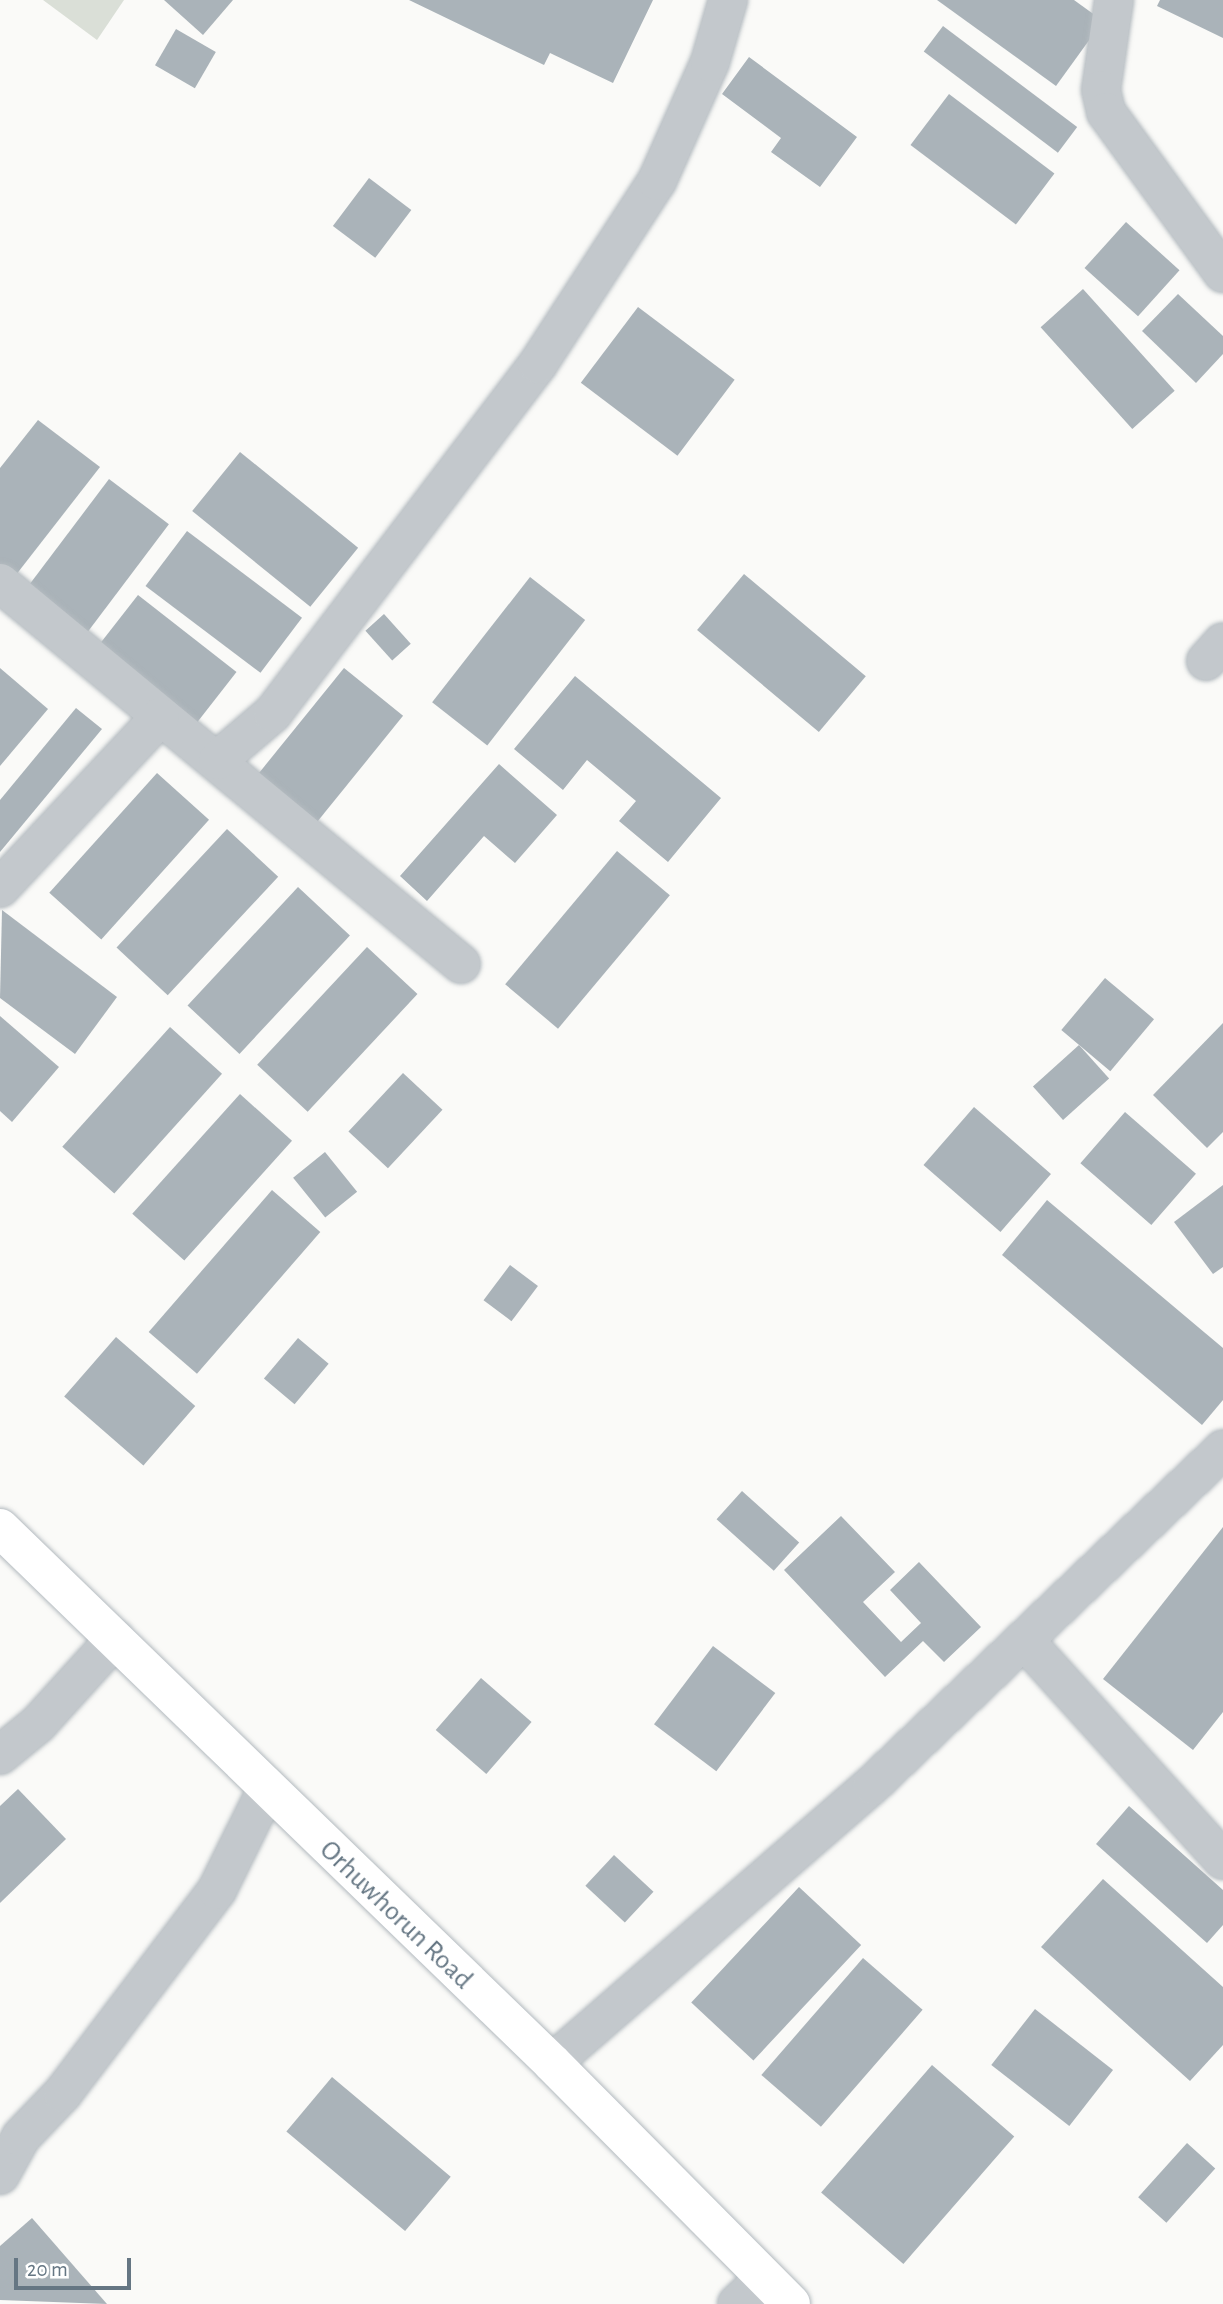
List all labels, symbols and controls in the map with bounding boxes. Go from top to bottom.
street label: Orhuwhorun Road [312,1833,480,1997]
scale bar [18,2244,135,2288]
text: 20 m [27,2259,68,2280]

